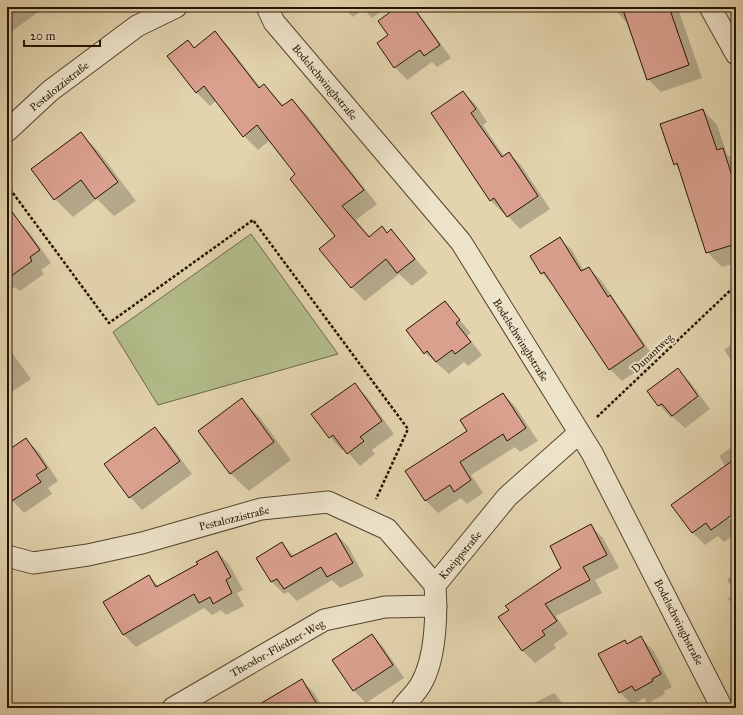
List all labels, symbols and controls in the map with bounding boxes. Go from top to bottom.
scale bar [24,22,100,48]
text: 20 m [30,29,56,43]
street label: Bodelschwinghstraße [289,42,360,123]
street label: Pestalozzistraße [27,58,92,114]
street label: Bodelschwinghstraße [490,297,551,384]
street label: Dunantweg [629,330,676,376]
street label: Pestalozzistraße [198,503,271,533]
street label: Kneippstraße [436,528,485,582]
street label: Bodelschwinghstraße [651,577,706,668]
street label: Theodor-Fliedner-Weg [228,617,327,680]

